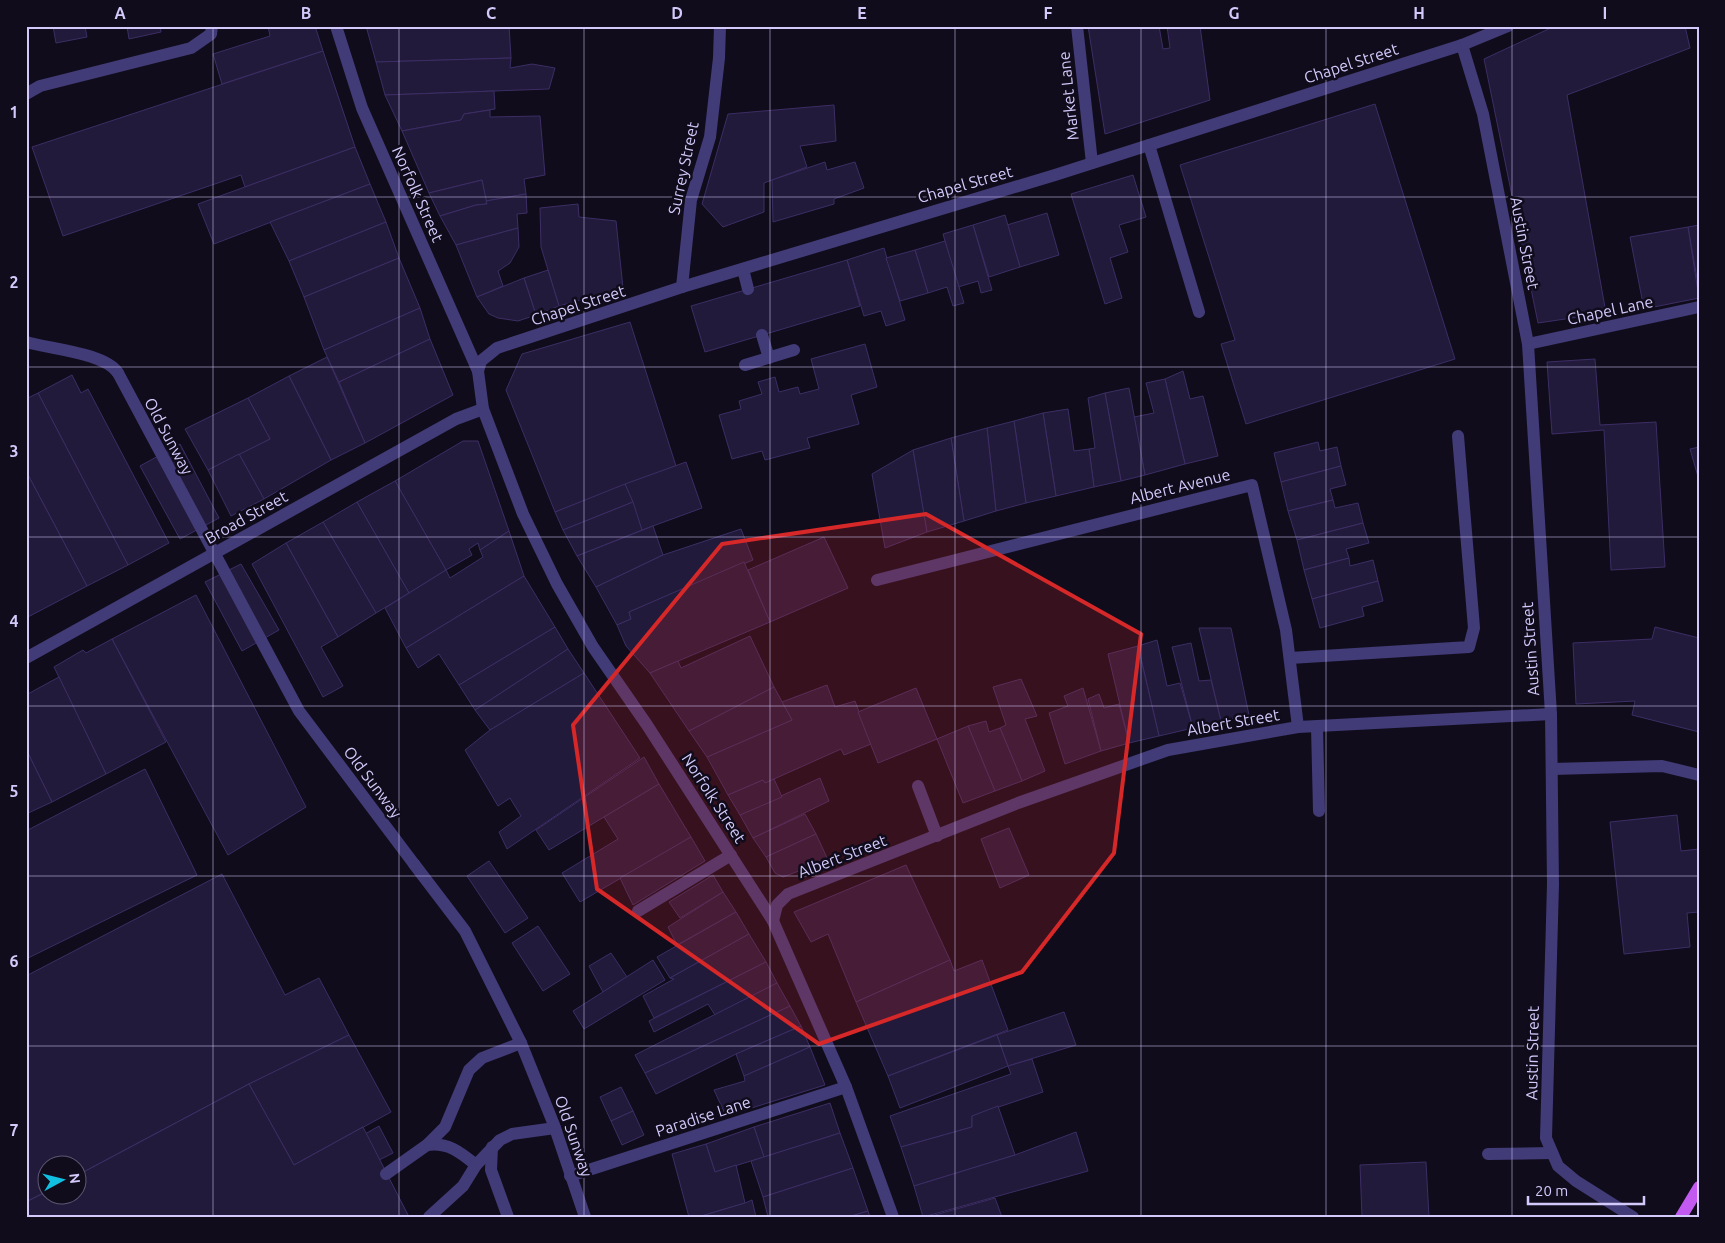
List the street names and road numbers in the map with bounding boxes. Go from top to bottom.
street label: Chapel Street [1302,39,1401,87]
street label: Market Lane [1054,51,1082,141]
street label: Surrey Street [664,119,702,216]
street label: Norfolk Street [389,143,447,245]
street label: Chapel Street [915,162,1015,206]
street label: Austin Street [1507,195,1543,292]
street label: Chapel Street [529,281,628,329]
street label: Chapel Lane [1565,292,1655,328]
street label: Old Sunway [141,394,197,478]
street label: Albert Avenue [1128,465,1232,507]
street label: Broad Street [202,487,291,547]
street label: Austin Street [1518,601,1542,697]
street label: Albert Street [1185,705,1281,739]
street label: Old Sunway [340,743,406,821]
street label: Norfolk Street [678,750,750,847]
street label: Albert Street [795,831,890,881]
street label: Austin Street [1522,1005,1542,1100]
street label: Paradise Lane [653,1092,753,1140]
street label: Old Sunway [552,1093,596,1179]

